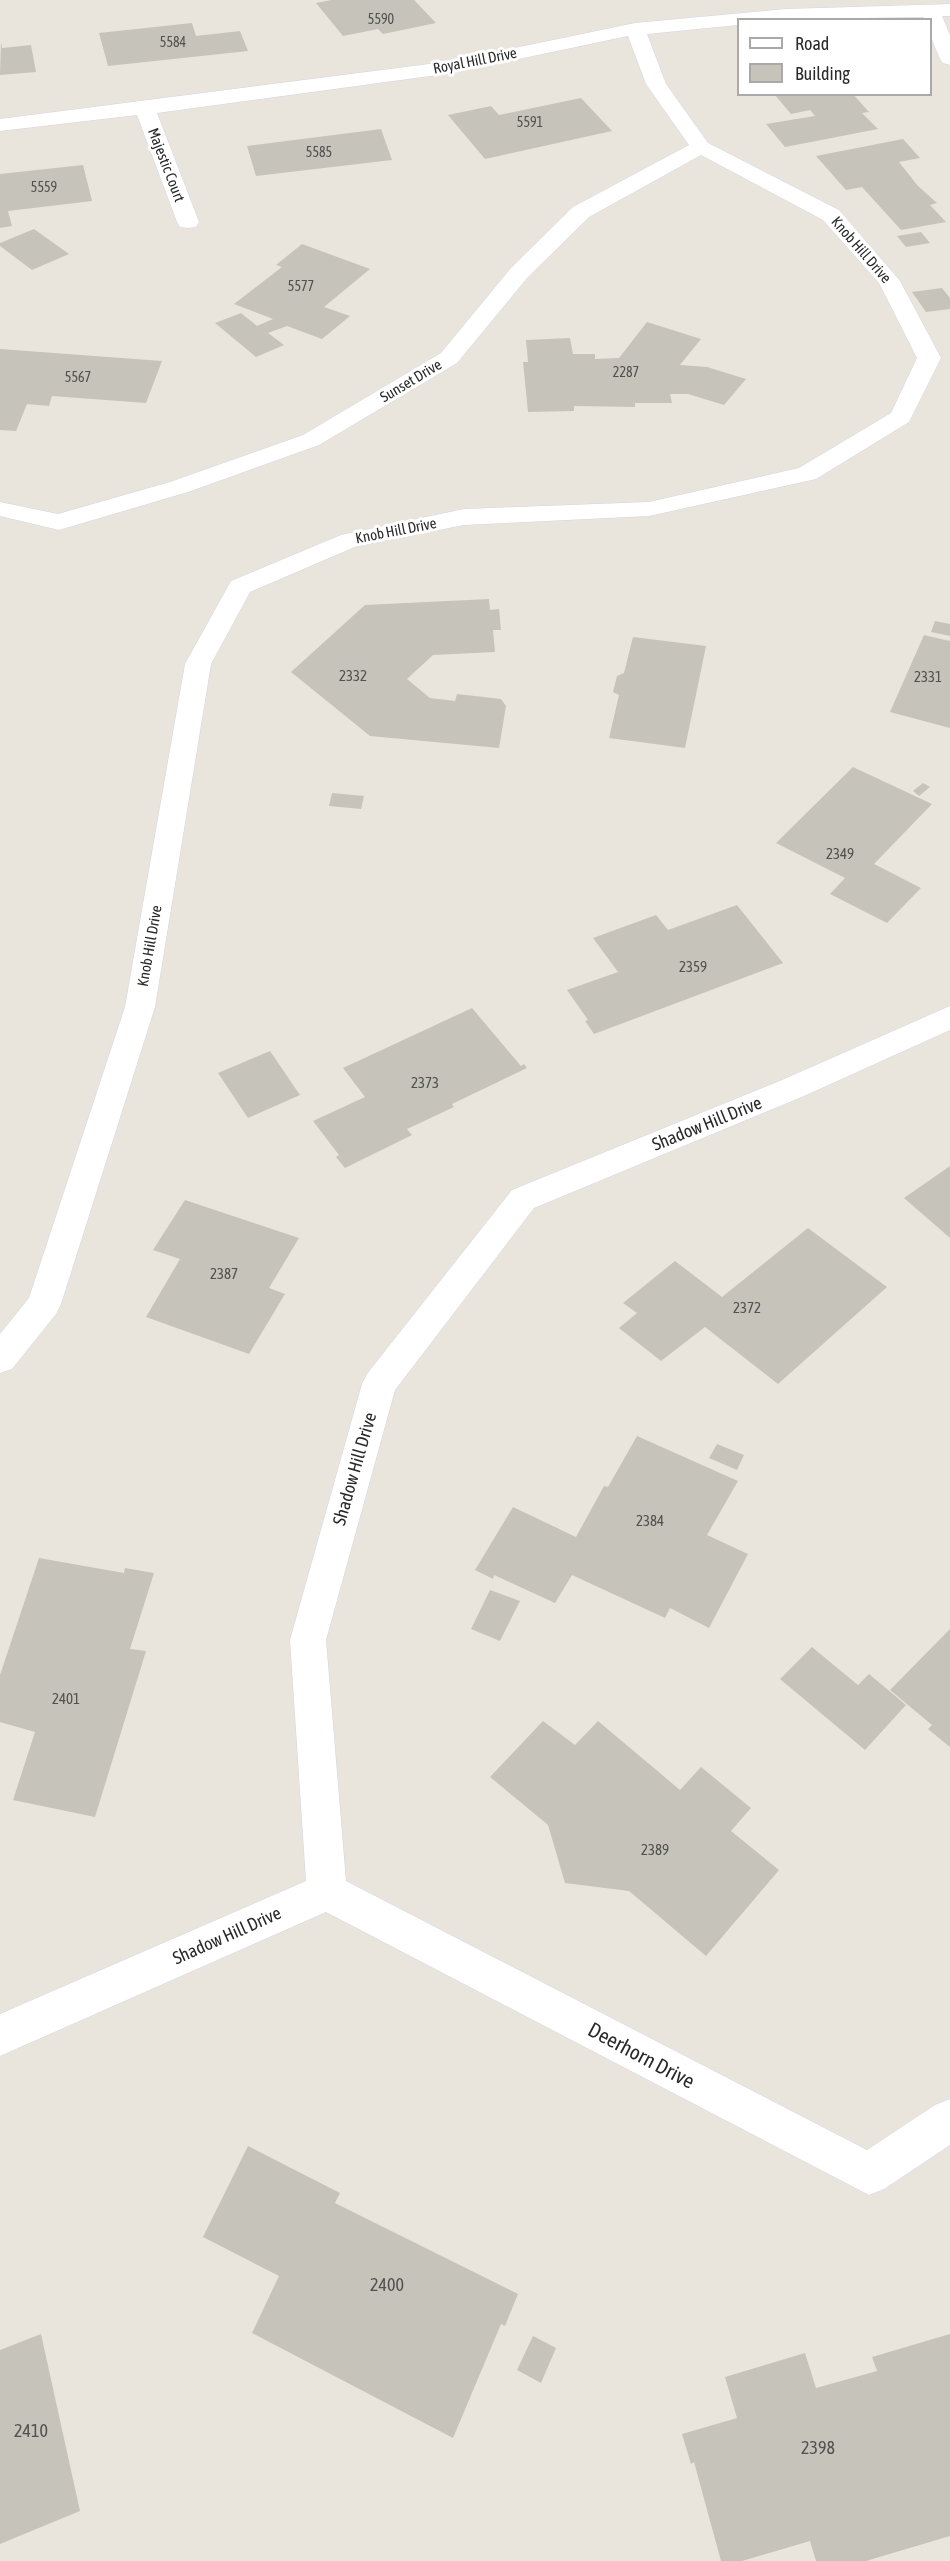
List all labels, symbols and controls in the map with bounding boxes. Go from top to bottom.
house number: 5590 [368,12,394,28]
legend [737,18,932,96]
text: Road [795,33,829,54]
house number: 5584 [160,35,186,51]
street label: Royal Hill Drive [432,44,518,78]
text: Building [795,63,850,84]
house number: 5591 [517,115,543,131]
street label: Majestic Court [144,126,188,204]
house number: 5585 [306,145,332,161]
house number: 5559 [31,180,57,196]
street label: Knob Hill Drive [827,213,895,287]
house number: 5577 [288,279,314,295]
street label: Sunset Drive [377,356,445,406]
house number: 2287 [613,365,639,381]
house number: 5567 [65,370,91,386]
street label: Knob Hill Drive [354,514,438,548]
house number: 2332 [339,667,367,685]
house number: 2331 [914,668,942,686]
house number: 2349 [826,845,854,863]
street label: Knob Hill Drive [134,904,166,988]
house number: 2359 [679,958,707,976]
house number: 2373 [411,1074,439,1092]
street label: Shadow Hill Drive [649,1092,765,1156]
house number: 2387 [210,1265,238,1283]
house number: 2372 [733,1299,761,1317]
street label: Shadow Hill Drive [329,1410,381,1528]
house number: 2384 [636,1512,664,1530]
house number: 2401 [52,1690,80,1708]
house number: 2389 [641,1841,669,1859]
street label: Shadow Hill Drive [170,1902,284,1970]
street label: Deerhorn Drive [583,2017,699,2095]
house number: 2400 [370,2274,404,2296]
house number: 2410 [14,2420,48,2442]
house number: 2398 [801,2437,835,2459]

